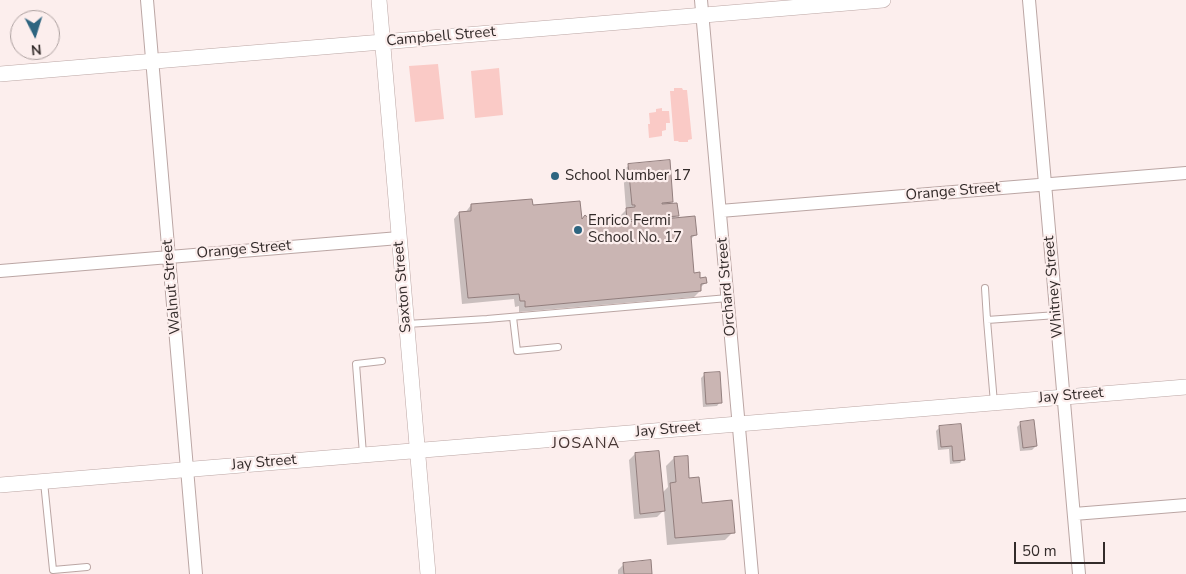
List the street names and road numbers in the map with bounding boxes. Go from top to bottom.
street label: Campbell Street [386,23,496,51]
street label: Orange Street [905,179,1001,205]
street label: Whitney Street [1041,235,1067,339]
street label: Orange Street [196,237,292,263]
street label: Orchard Street [714,237,740,337]
street label: Walnut Street [159,239,185,335]
street label: Saxton Street [390,240,416,334]
street label: Jay Street [1038,384,1104,408]
street label: Jay Street [635,418,701,442]
street label: Jay Street [231,451,297,475]

